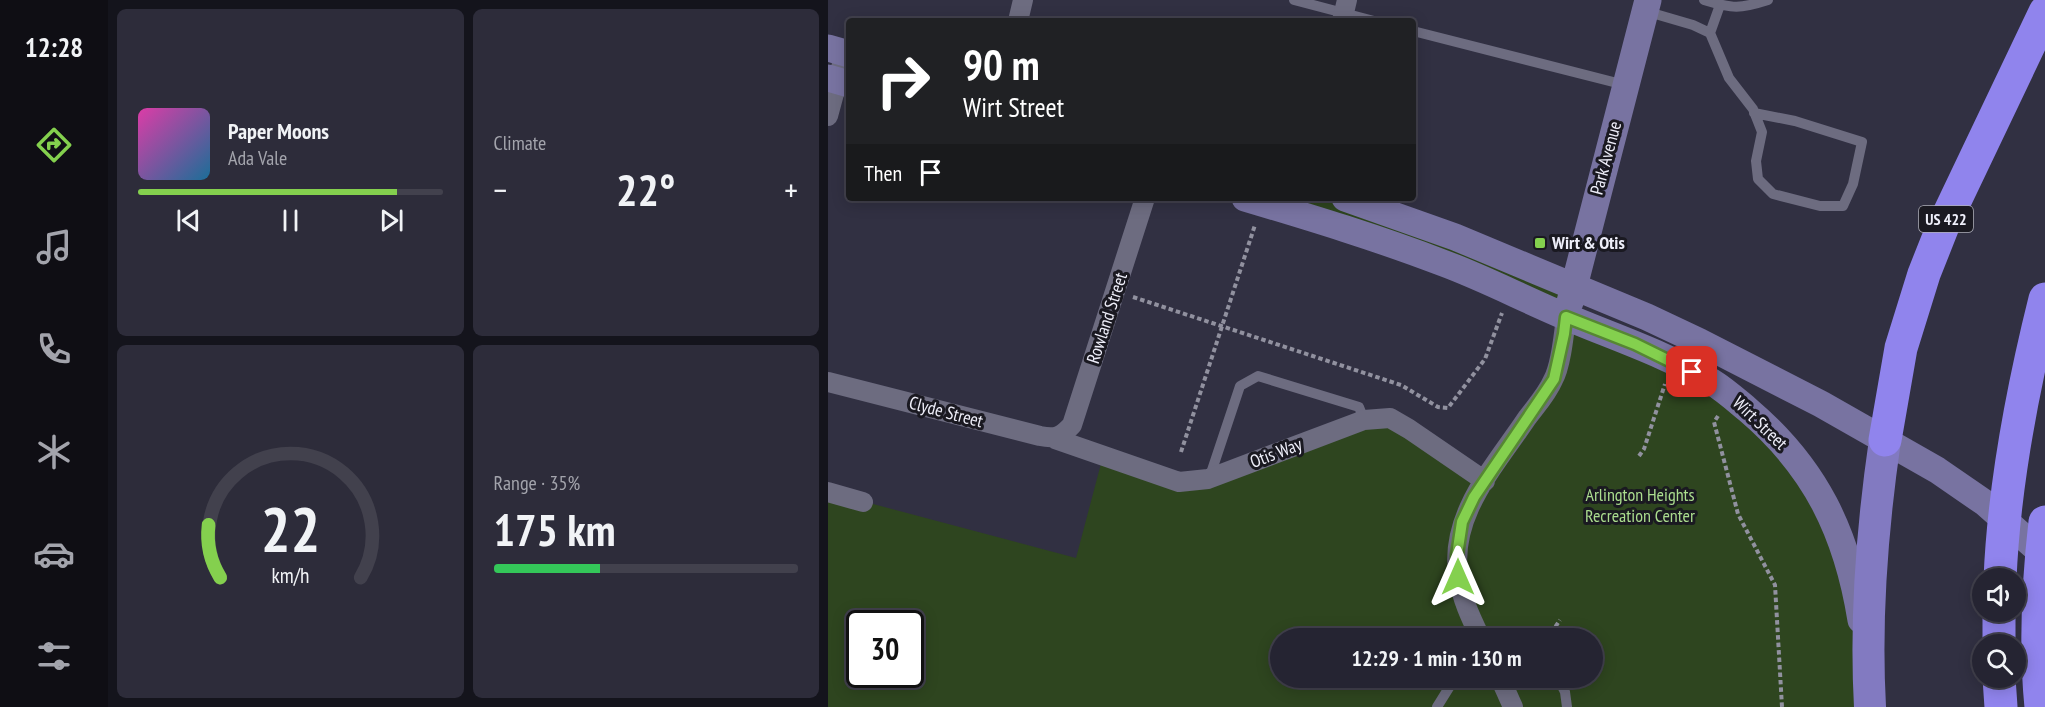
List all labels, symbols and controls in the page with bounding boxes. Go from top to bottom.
text: 12:28 [25,30,83,64]
text: 90 m [963,37,1040,92]
icon: right [864,42,942,120]
text: Wirt Street [963,90,1064,124]
text: Paper Moons [228,117,329,145]
street label: Park Avenue [1585,119,1626,197]
icon: directions [33,124,75,166]
text: Climate [494,130,546,156]
text: Ada Vale [228,145,287,171]
icon: arrive [914,156,947,189]
text: Then [864,159,902,187]
text: 22° [616,160,675,218]
text: − [494,168,507,211]
text: + [784,168,798,211]
icon: previous [172,204,205,237]
icon: pause [274,204,307,237]
icon: next [375,204,408,237]
road number: US 422 [1919,206,1973,232]
icon: music [33,226,75,268]
place label: Wirt & Otis [1551,231,1625,254]
marker: Wirt & Otis [1533,236,1547,250]
street label: Rowland Street [1081,269,1132,366]
icon: phone [33,328,75,370]
pin [1666,346,1717,397]
icon: arrive [1675,355,1708,388]
street label: Clyde Street [907,391,986,432]
street label: Wirt Street [1728,391,1793,454]
icon: climate [33,431,75,473]
street label: Otis Way [1247,432,1305,473]
text: Range · 35% [494,470,580,496]
park label: Arlington Heights Recreation Center [1585,483,1695,527]
text: 22 [260,488,320,569]
text: 175 km [494,500,616,558]
icon: car [33,533,75,575]
position arrow [1426,545,1490,609]
text: km/h [271,562,309,590]
map controls [1972,568,2026,688]
button: sound [1972,568,2026,622]
speed limit sign: 30 [846,610,924,688]
button: search [1972,634,2026,688]
icon: filters [33,635,75,677]
text: 12:29 · 1 min · 130 m [1351,644,1522,672]

